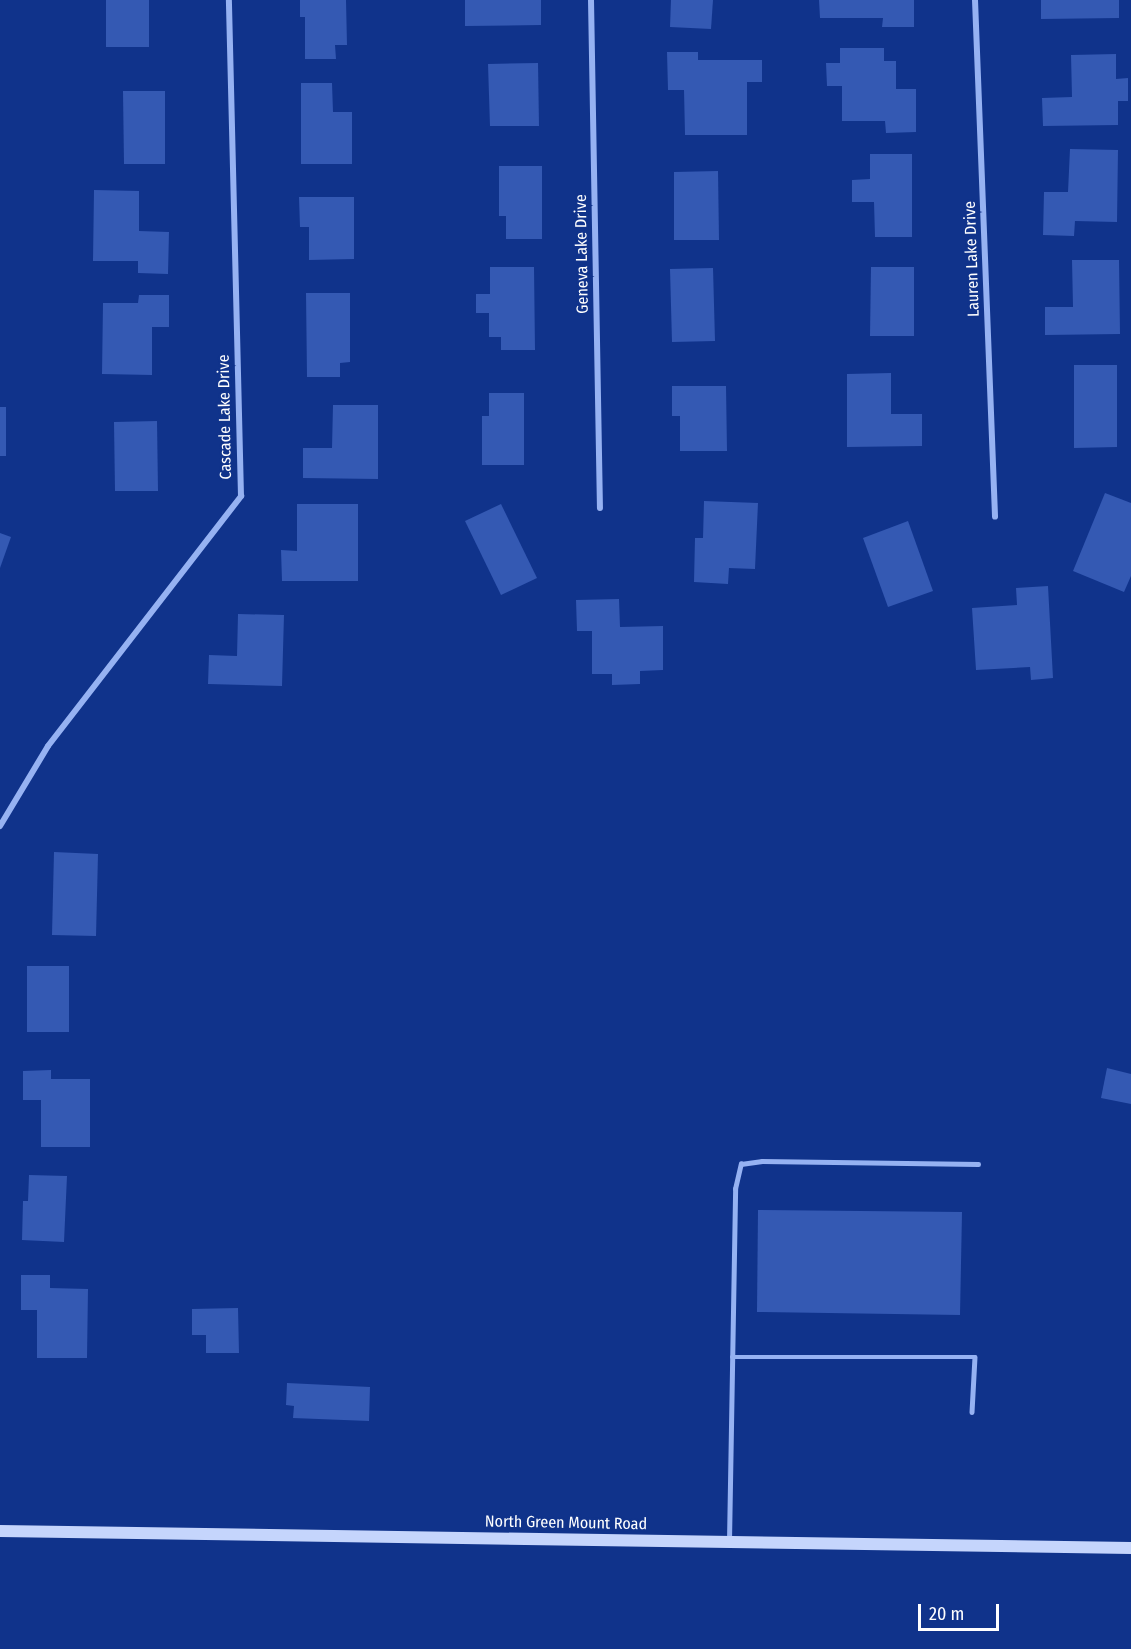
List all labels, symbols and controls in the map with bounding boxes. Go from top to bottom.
street label: Geneva Lake Drive [571,194,593,314]
street label: Lauren Lake Drive [960,201,984,317]
street label: Cascade Lake Drive [214,354,236,480]
street label: North Green Mount Road [485,1512,647,1534]
scale bar [921,1592,1002,1630]
text: 20 m [929,1603,964,1625]

